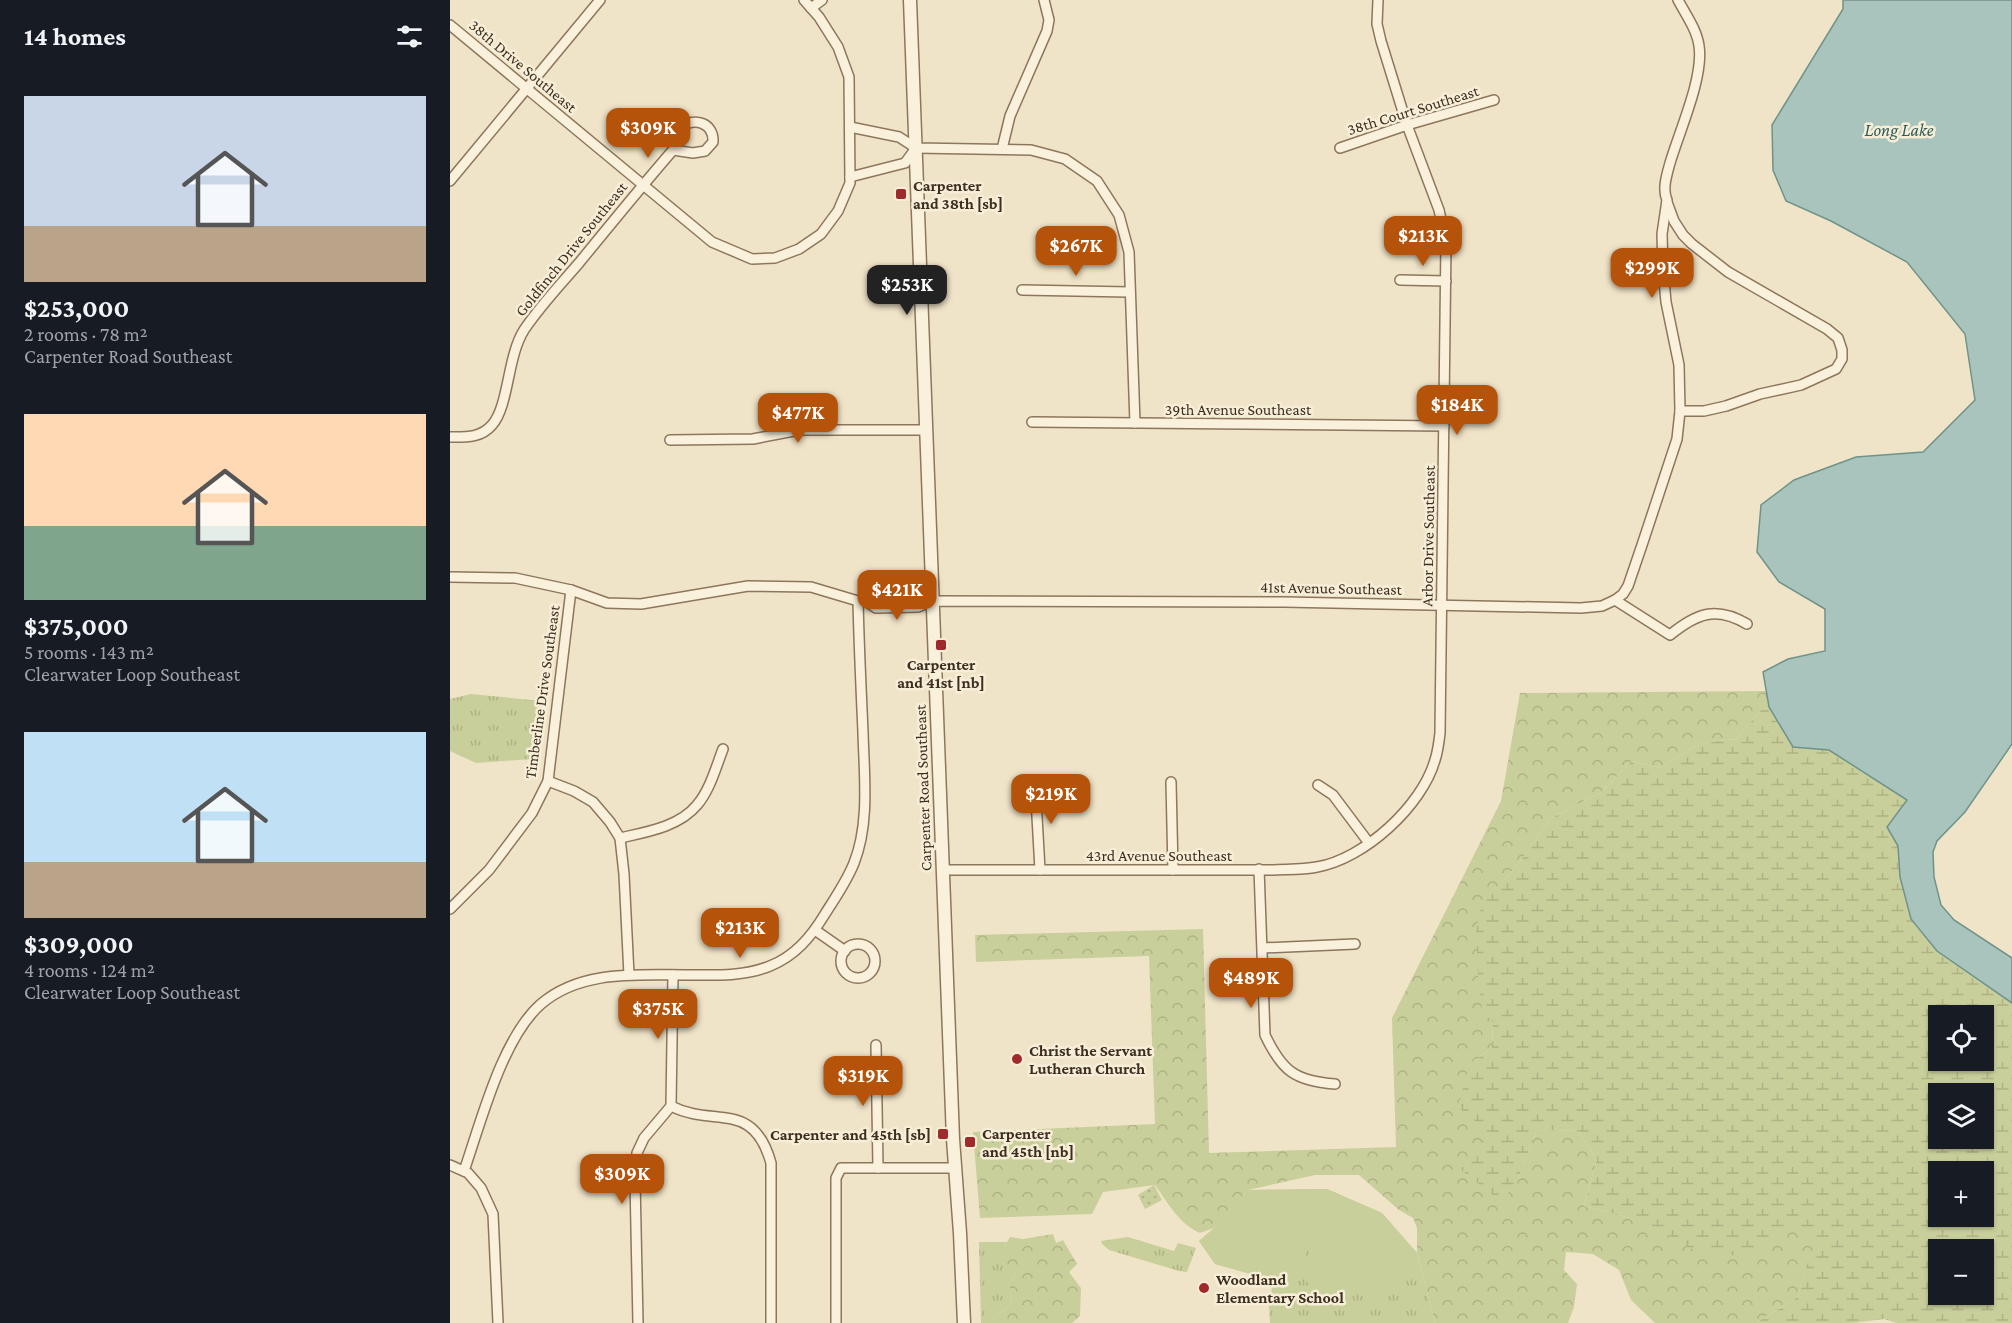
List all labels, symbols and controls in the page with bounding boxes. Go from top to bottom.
street label: 38th Drive Southeast [466,16,581,116]
icon: filters [393,20,426,53]
text: 14 homes [24,22,126,51]
street label: 38th Court Southeast [1345,82,1481,138]
pin: $309K [606,108,690,159]
text: $309K [620,116,676,138]
water label: Long Lake [1864,120,1934,140]
icon: home [171,135,279,243]
place label: Carpenter and 38th [sb] [913,177,1003,212]
street label: Goldfinch Drive Southeast [512,178,631,319]
marker: Carpenter and 38th [sb] [894,187,908,201]
pin: $213K [1381,216,1465,267]
text: $213K [1398,224,1448,246]
pin: $267K [1034,226,1118,277]
text: $267K [1050,234,1102,256]
pin: $299K [1610,248,1694,299]
text: $299K [1625,256,1679,278]
pin: $253K [865,265,949,316]
text: $253K [881,273,933,295]
text: $253,000 [24,294,129,323]
text: 2 rooms · 78 m² [24,323,148,345]
text: Carpenter Road Southeast [24,345,232,367]
pin: $184K [1415,385,1499,436]
pin: $477K [756,393,840,444]
text: $184K [1431,393,1483,415]
text: $477K [772,401,824,423]
street label: 39th Avenue Southeast [1165,401,1312,418]
icon: home [171,453,279,561]
street label: Arbor Drive Southeast [1418,465,1438,607]
pin: $421K [855,570,939,621]
text: $421K [871,578,923,600]
street label: 41st Avenue Southeast [1260,578,1403,598]
street label: Timberline Drive Southeast [521,603,563,780]
text: $375,000 [24,612,129,641]
marker: Carpenter and 41st [nb] [934,638,948,652]
text: 5 rooms · 143 m² [24,641,154,663]
place label: Carpenter and 41st [nb] [897,656,985,691]
text: Clearwater Loop Southeast [24,663,240,685]
street label: Carpenter Road Southeast [912,704,935,872]
icon: home [171,771,279,879]
pin: $219K [1009,774,1093,825]
text: $219K [1025,782,1077,804]
street label: 43rd Avenue Southeast [1086,847,1233,864]
pin: $213K [698,908,782,959]
text: $213K [715,916,765,938]
text: $309,000 [24,930,134,959]
pin: $489K [1209,958,1293,1009]
text: 4 rooms · 124 m² [24,959,155,981]
text: $489K [1223,966,1279,988]
text: Clearwater Loop Southeast [24,981,240,1003]
pin: $375K [616,989,700,1040]
text: $375K [632,997,684,1019]
map controls [1928,1005,1994,1305]
button: locate [1928,1005,1994,1071]
place label: Christ the Servant Lutheran Church [1029,1042,1152,1077]
marker: Christ the Servant Lutheran Church [1010,1052,1024,1066]
pin: $319K [821,1056,905,1107]
text: $319K [838,1064,888,1086]
button: layers [1928,1083,1994,1149]
place label: Carpenter and 45th [nb] [982,1125,1074,1160]
place label: Carpenter and 45th [sb] [770,1126,931,1143]
marker: Carpenter and 45th [sb] [936,1127,950,1141]
marker: Carpenter and 45th [nb] [963,1135,977,1149]
pin: $309K [580,1154,664,1205]
button: + [1928,1161,1994,1227]
text: $309K [594,1162,650,1184]
button: − [1928,1239,1994,1305]
place label: Woodland Elementary School [1215,1271,1344,1306]
marker: Woodland Elementary School [1197,1281,1211,1295]

